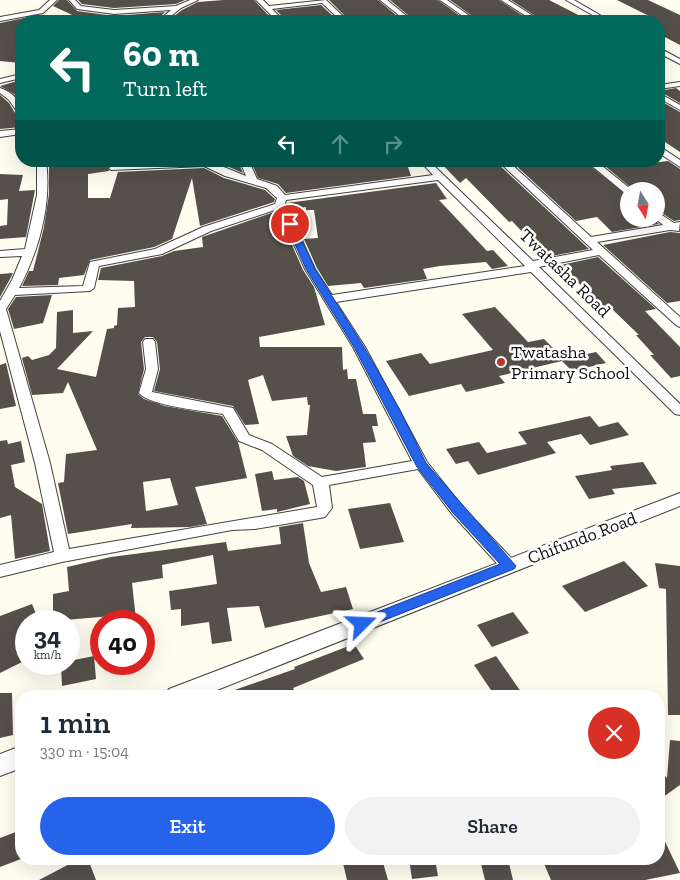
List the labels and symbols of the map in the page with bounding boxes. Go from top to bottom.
north arrow [620,182,665,228]
pin [269,203,311,245]
street label: Twatasha Road [515,224,615,322]
place label: Twatasha Primary School [511,341,630,384]
marker: Twatasha Primary School [495,356,507,368]
street label: Chifundo Road [524,507,640,569]
position arrow [335,597,387,649]
speed limit sign: 40 [90,610,155,675]

